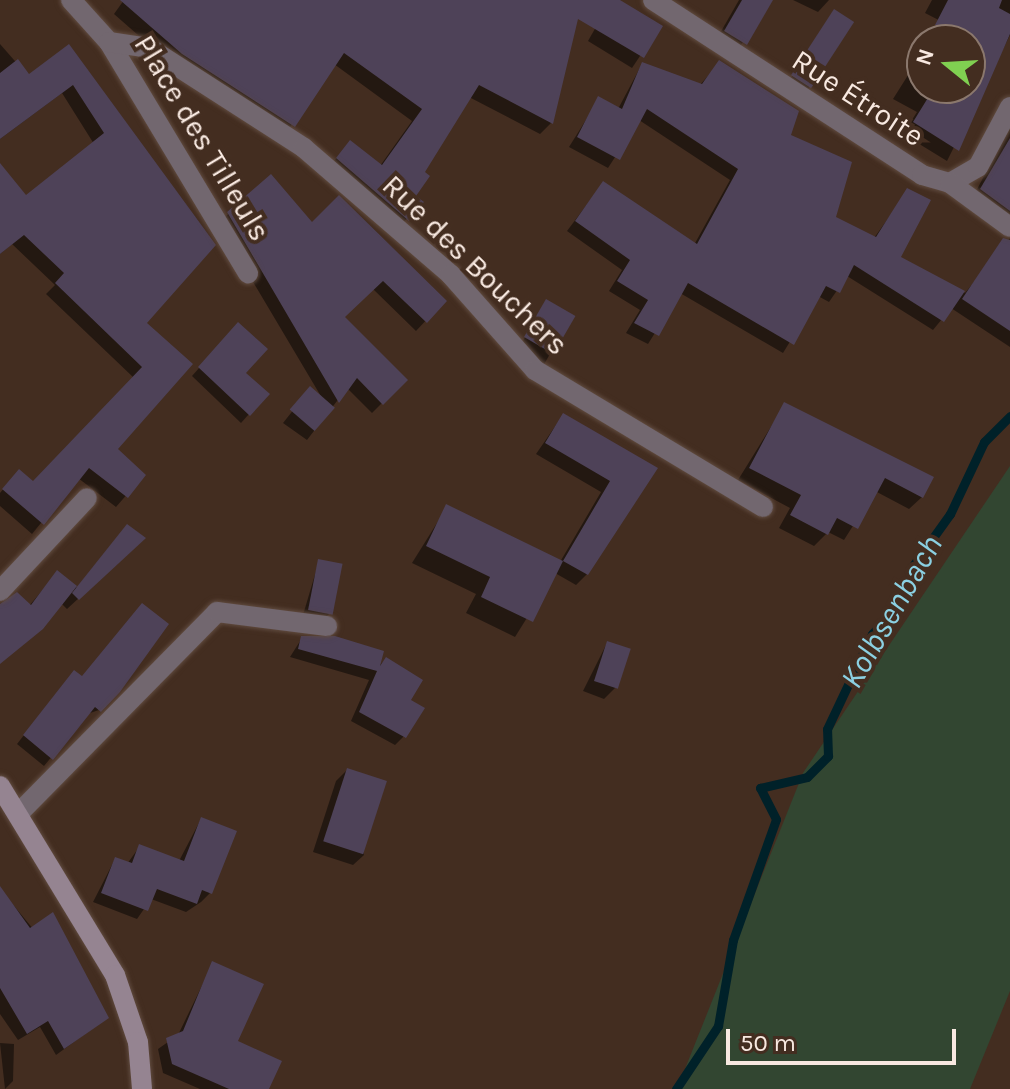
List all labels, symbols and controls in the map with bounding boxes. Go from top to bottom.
north arrow [906,24,986,104]
street label: Place des Tilleuls [126,28,278,248]
street label: Rue Étroite [785,42,931,154]
text: N [910,46,940,69]
street label: Rue des Bouchers [375,167,575,363]
water label: Kolbsenbach [833,529,951,695]
scale bar [730,1013,960,1063]
text: 50 m [740,1029,796,1057]

